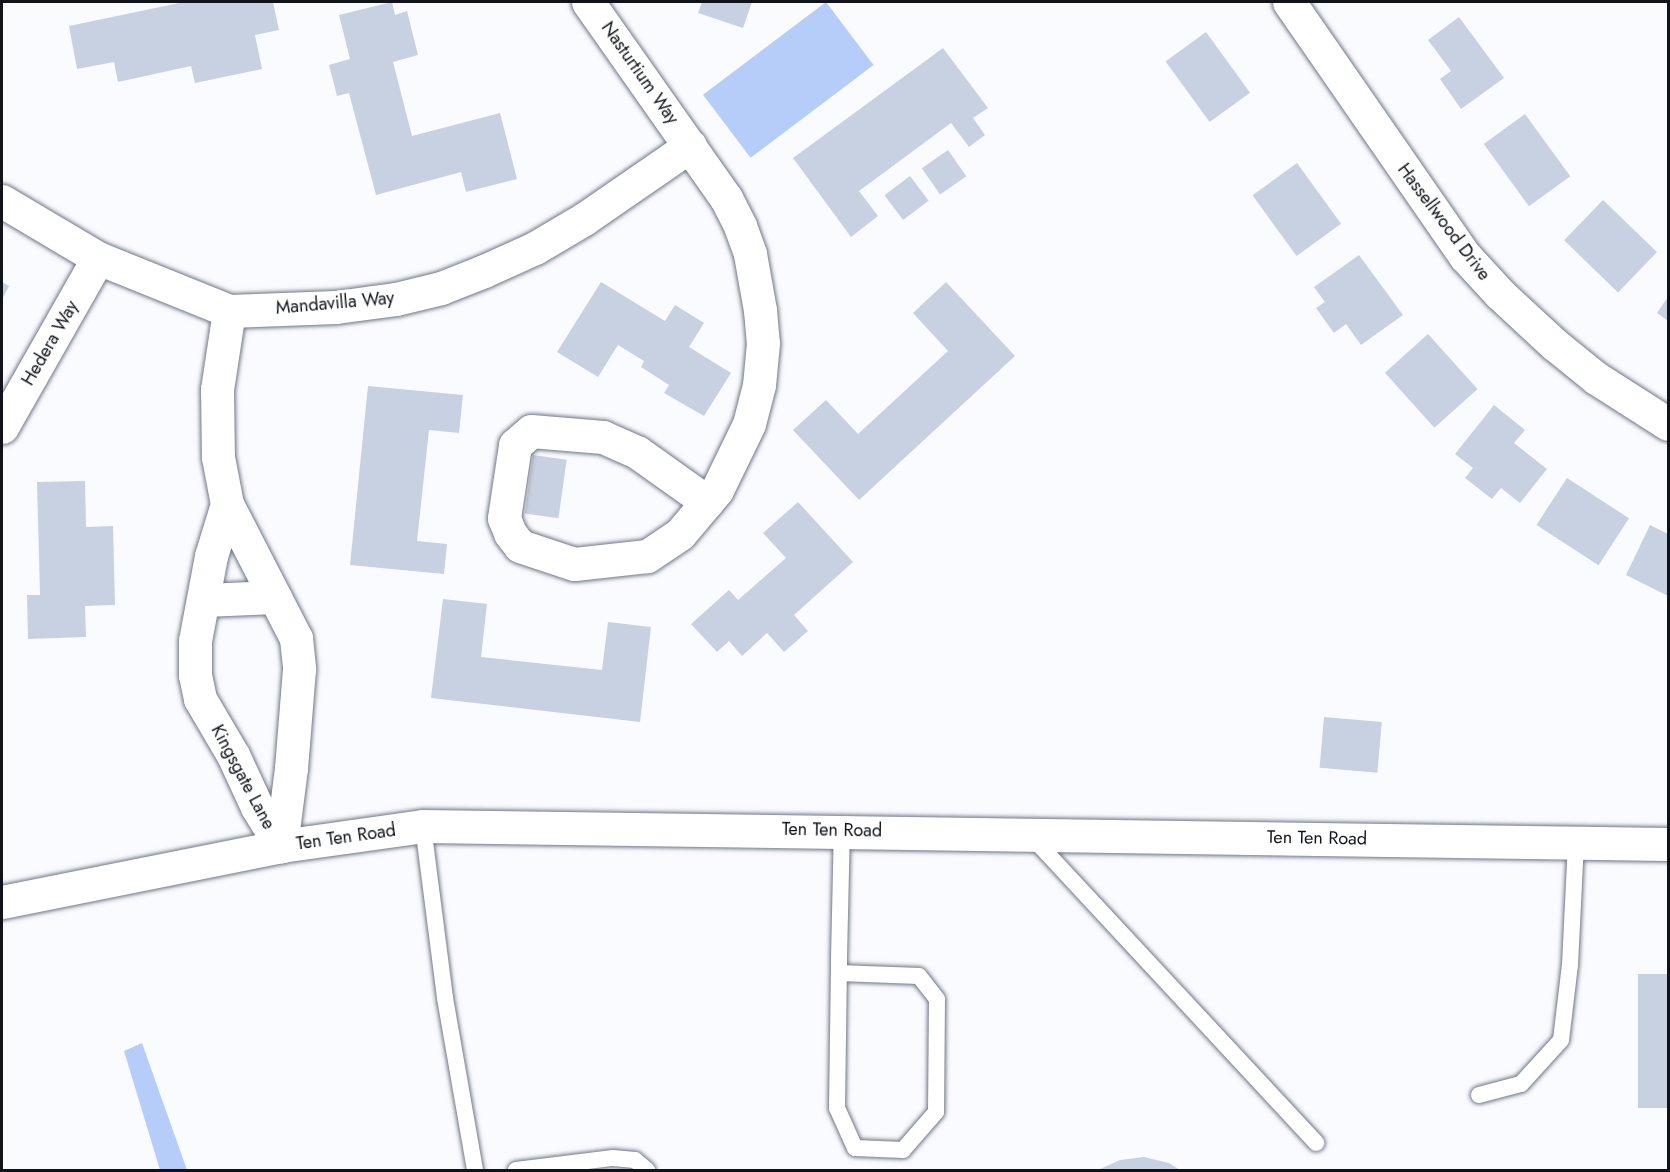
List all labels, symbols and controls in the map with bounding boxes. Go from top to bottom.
street label: Nasturtium Way [597,18,683,128]
street label: Hassellwood Drive [1393,159,1495,285]
street label: Mandavilla Way [275,287,395,319]
street label: Hedera Way [17,297,83,389]
street label: Kingsgate Lane [206,721,280,833]
street label: Ten Ten Road [782,818,882,842]
street label: Ten Ten Road [295,819,397,855]
street label: Ten Ten Road [1267,826,1367,850]

